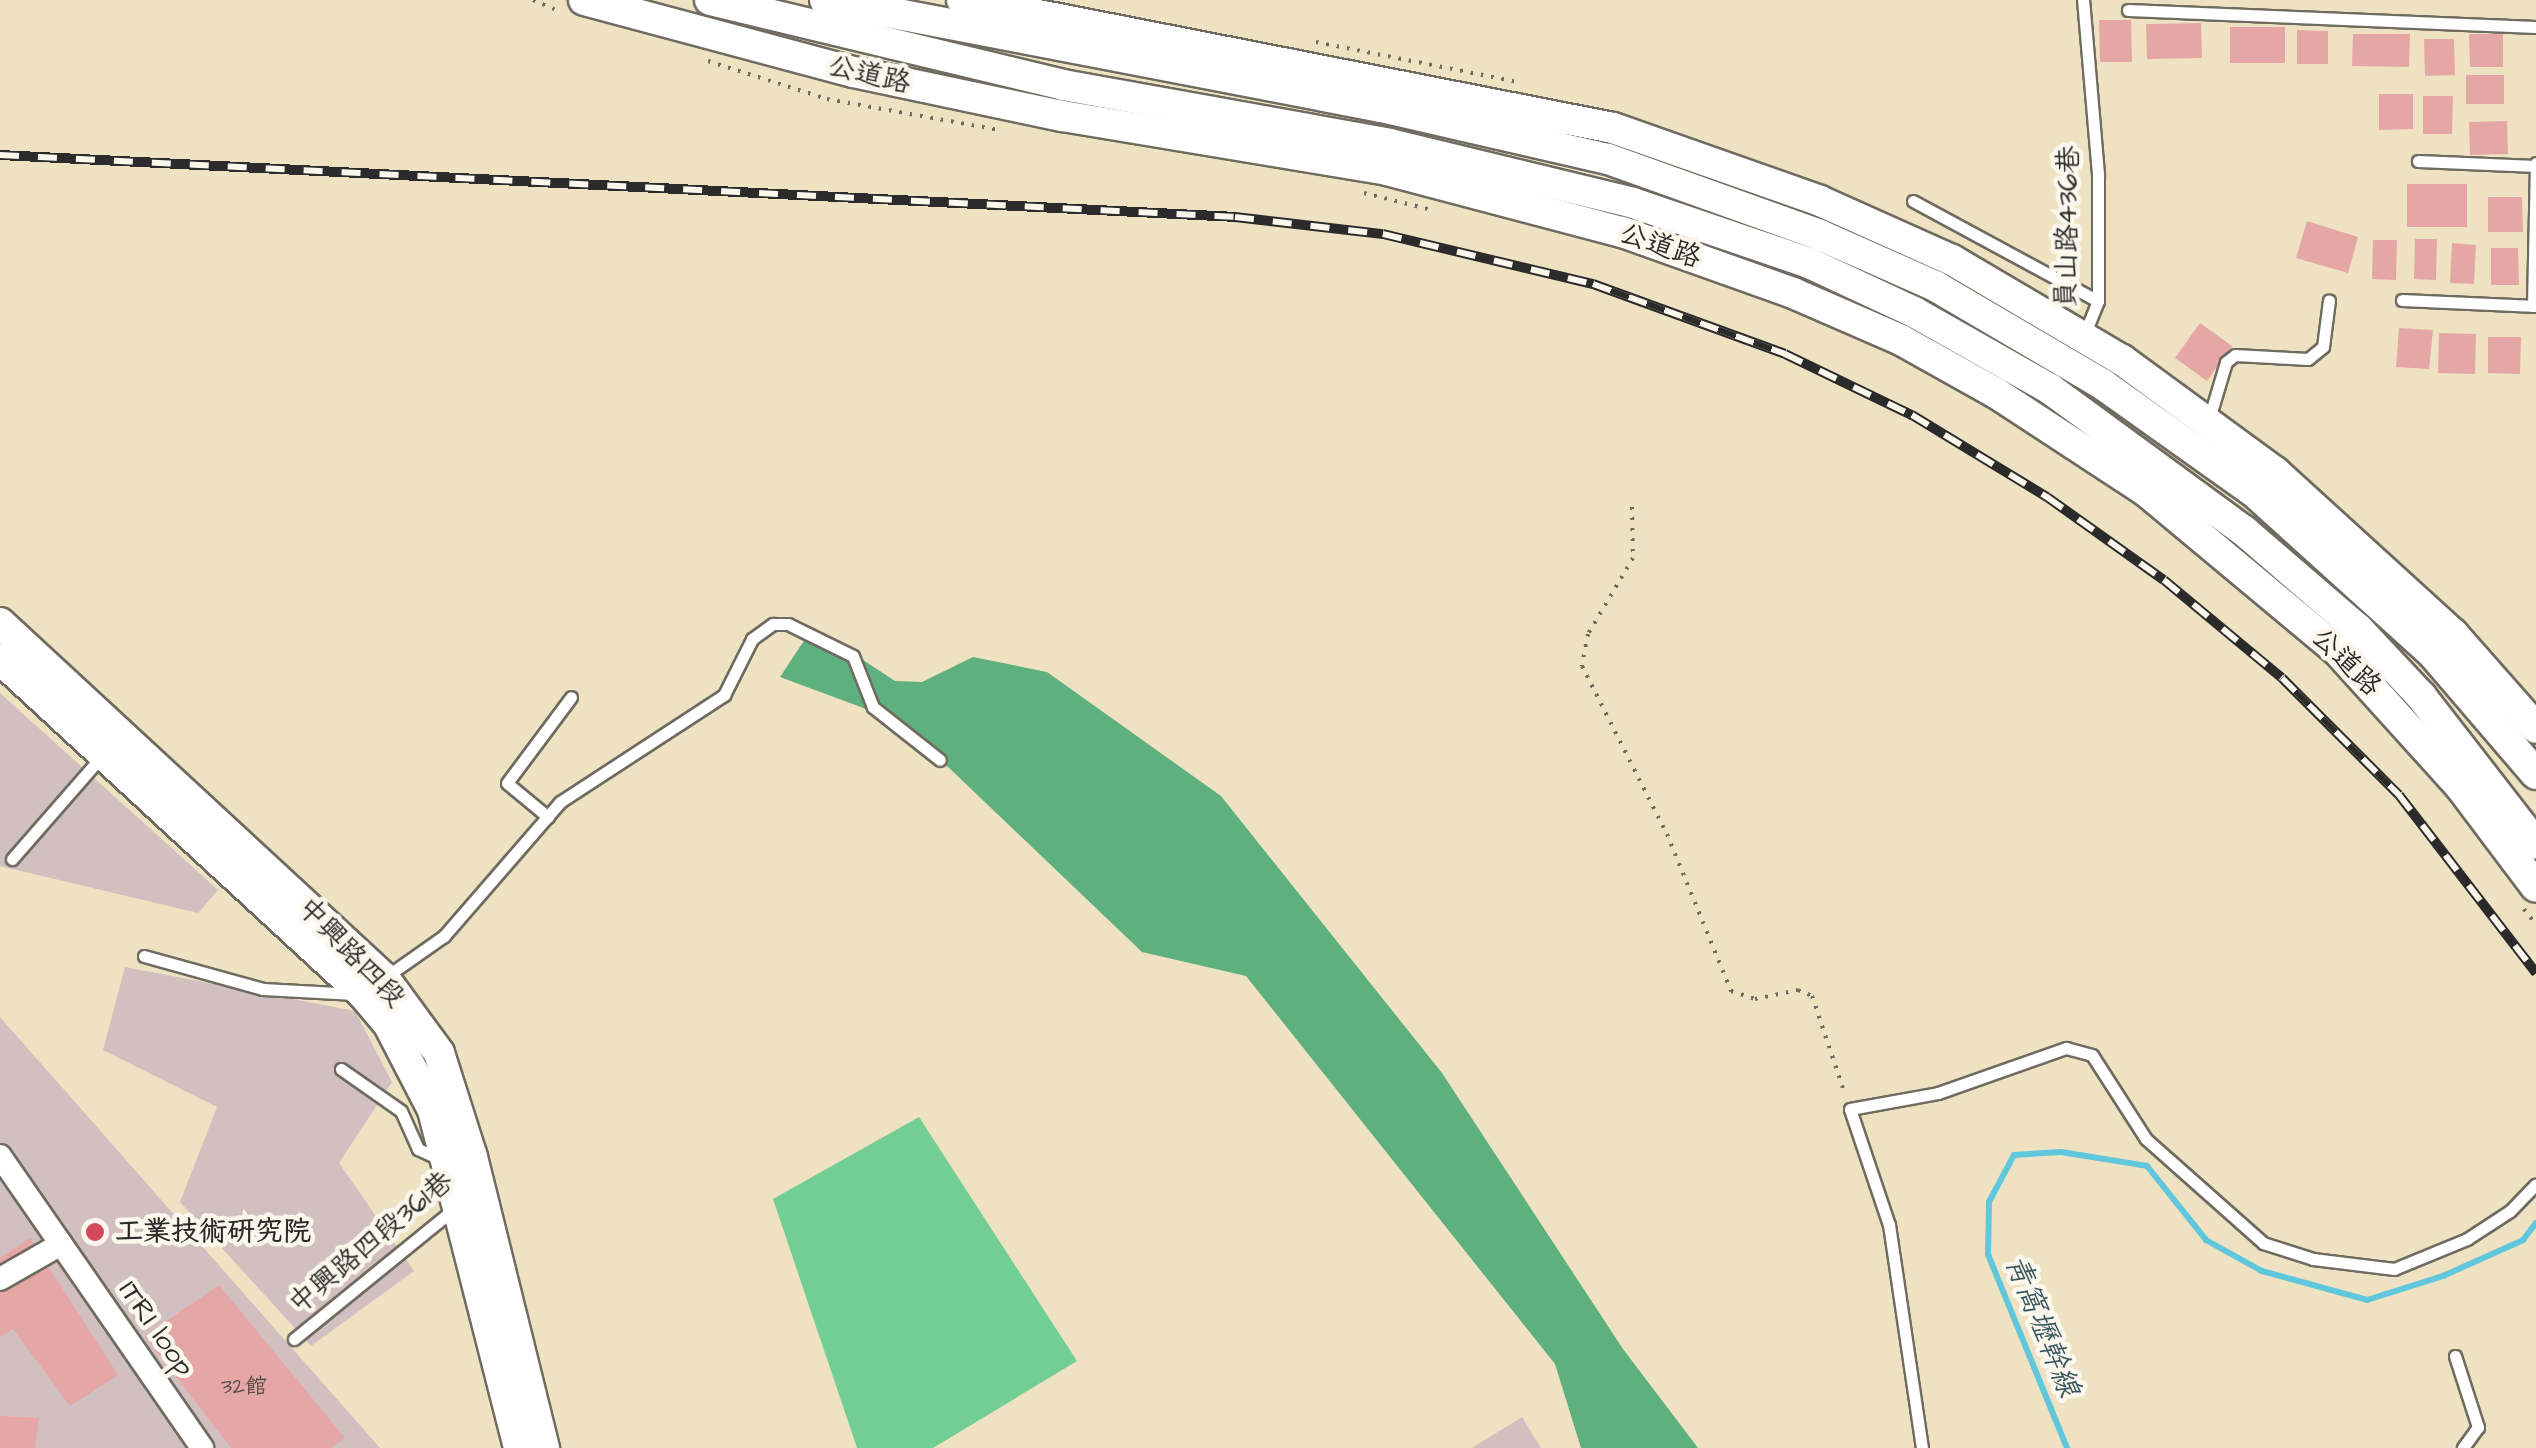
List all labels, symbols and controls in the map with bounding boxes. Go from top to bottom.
street label: 公道路 [824,49,914,101]
street label: 員山路436巷 [2050,145,2086,309]
street label: 公道路 [1615,216,1705,276]
street label: 公道路 [2304,621,2388,703]
street label: 中興路四段 [290,891,412,1015]
street label: 中興路四段361巷 [282,1165,460,1321]
place label: 工業技術研究院 [115,1215,311,1249]
marker: 工業技術研究院 [84,1221,106,1243]
water label: 青窩壢幹線 [1997,1250,2087,1402]
street label: ITRI loop [111,1275,201,1383]
house number: 32館 [221,1374,267,1400]

